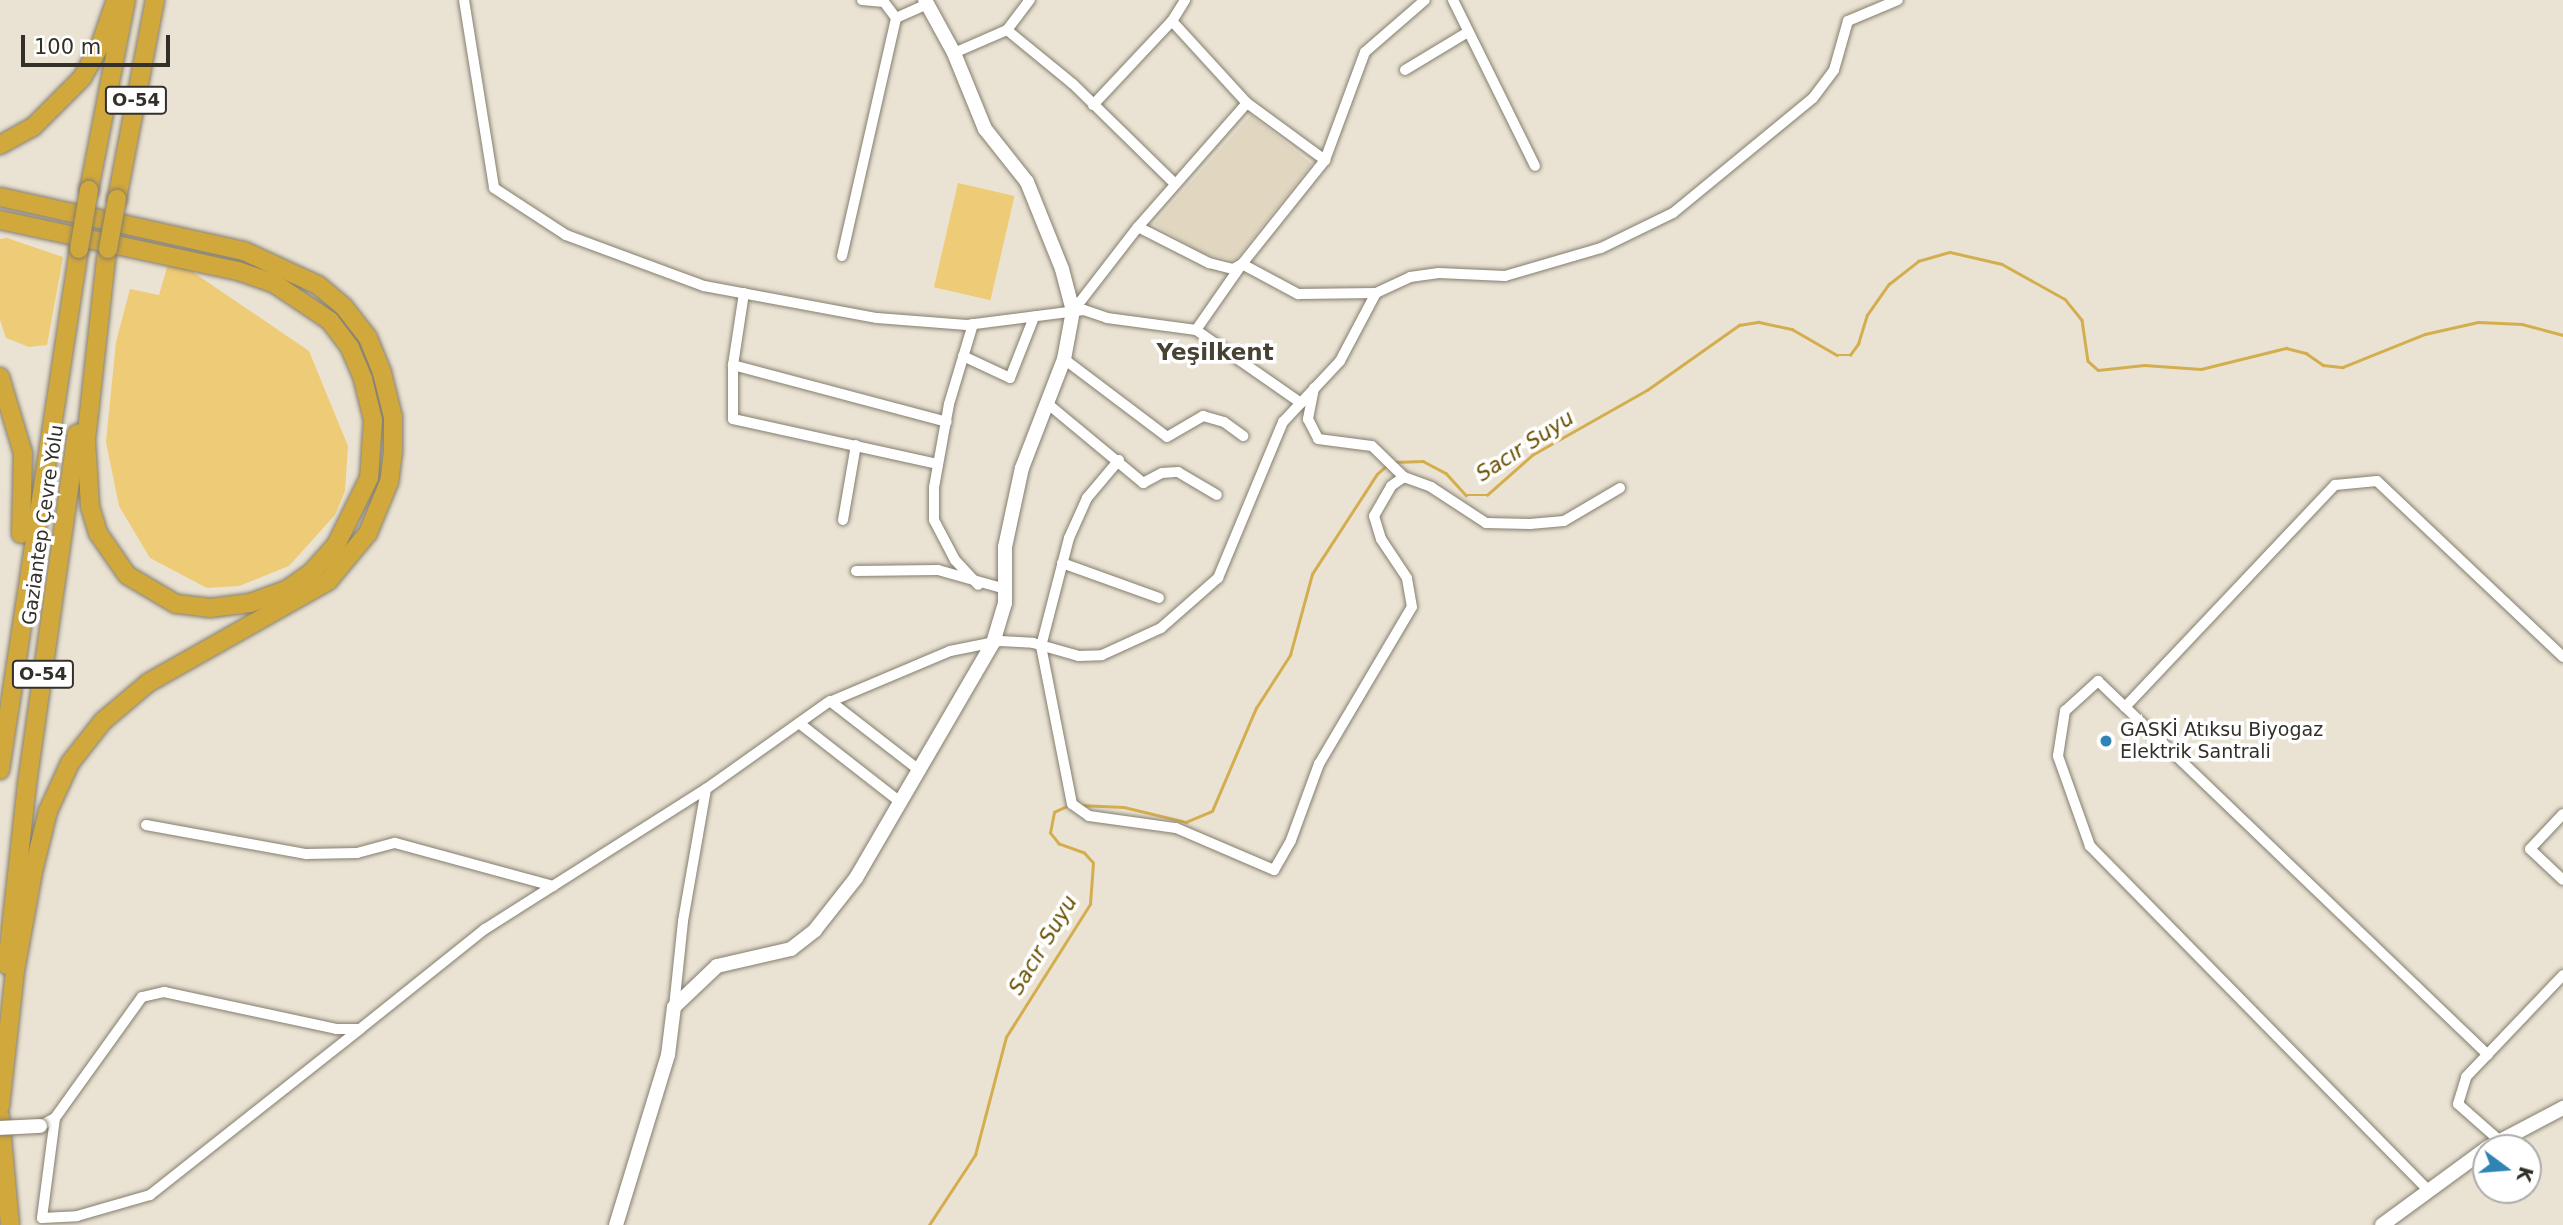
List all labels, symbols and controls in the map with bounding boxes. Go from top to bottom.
scale bar [24,21,173,65]
text: 100 m [34,35,101,59]
road number: O-54 [104,86,168,114]
district label: Yeşilkent [1156,338,1274,366]
water label: Sacır Suyu [1471,405,1579,487]
street label: Gaziantep Çevre Yolu [18,423,68,627]
road number: O-54 [12,660,74,688]
place label: GASKİ Atıksu Biyogaz Elektrik Santrali [2120,719,2323,763]
marker: GASKİ Atıksu Biyogaz Elektrik Santrali [2098,733,2114,749]
water label: Sacır Suyu [1004,891,1082,999]
north arrow [2472,1134,2542,1204]
text: K [2513,1164,2538,1184]

